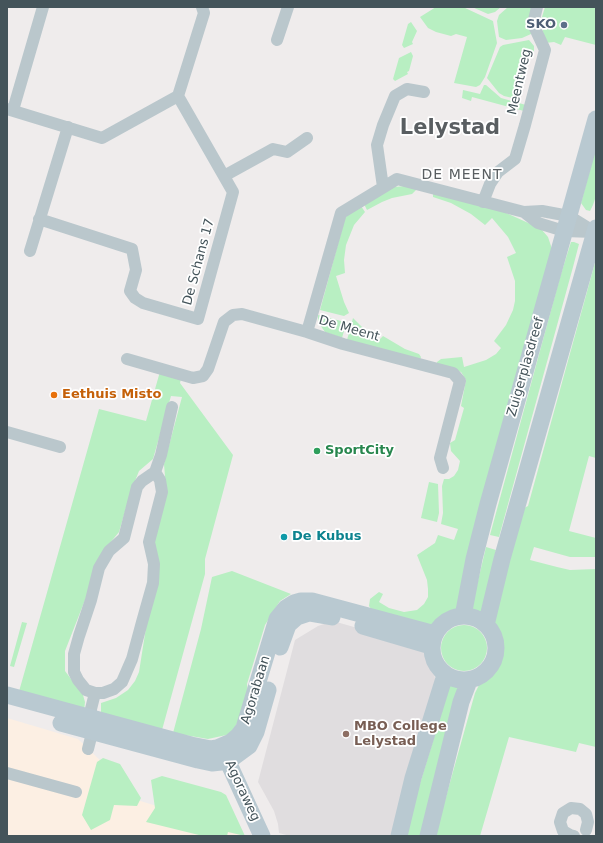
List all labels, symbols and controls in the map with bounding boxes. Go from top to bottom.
place label: SKO [526,17,556,33]
marker: SKO [559,20,569,30]
street label: Meentweg [505,47,535,117]
district label: Lelystad [400,116,500,142]
district label: DE MEENT [422,167,502,183]
street label: De Schans 17 [180,217,218,307]
street label: De Meent [317,313,381,345]
street label: Zuigerplasdreef [504,315,548,419]
place label: Eethuis Misto [62,387,161,403]
marker: Eethuis Misto [49,390,59,400]
place label: SportCity [325,443,394,459]
marker: SportCity [312,446,322,456]
place label: De Kubus [292,529,362,545]
marker: De Kubus [279,532,289,542]
street label: Agorabaan [238,654,274,726]
place label: MBO College Lelystad [354,719,447,750]
marker: MBO College Lelystad [341,729,351,739]
street label: Agoraweg [221,758,263,824]

